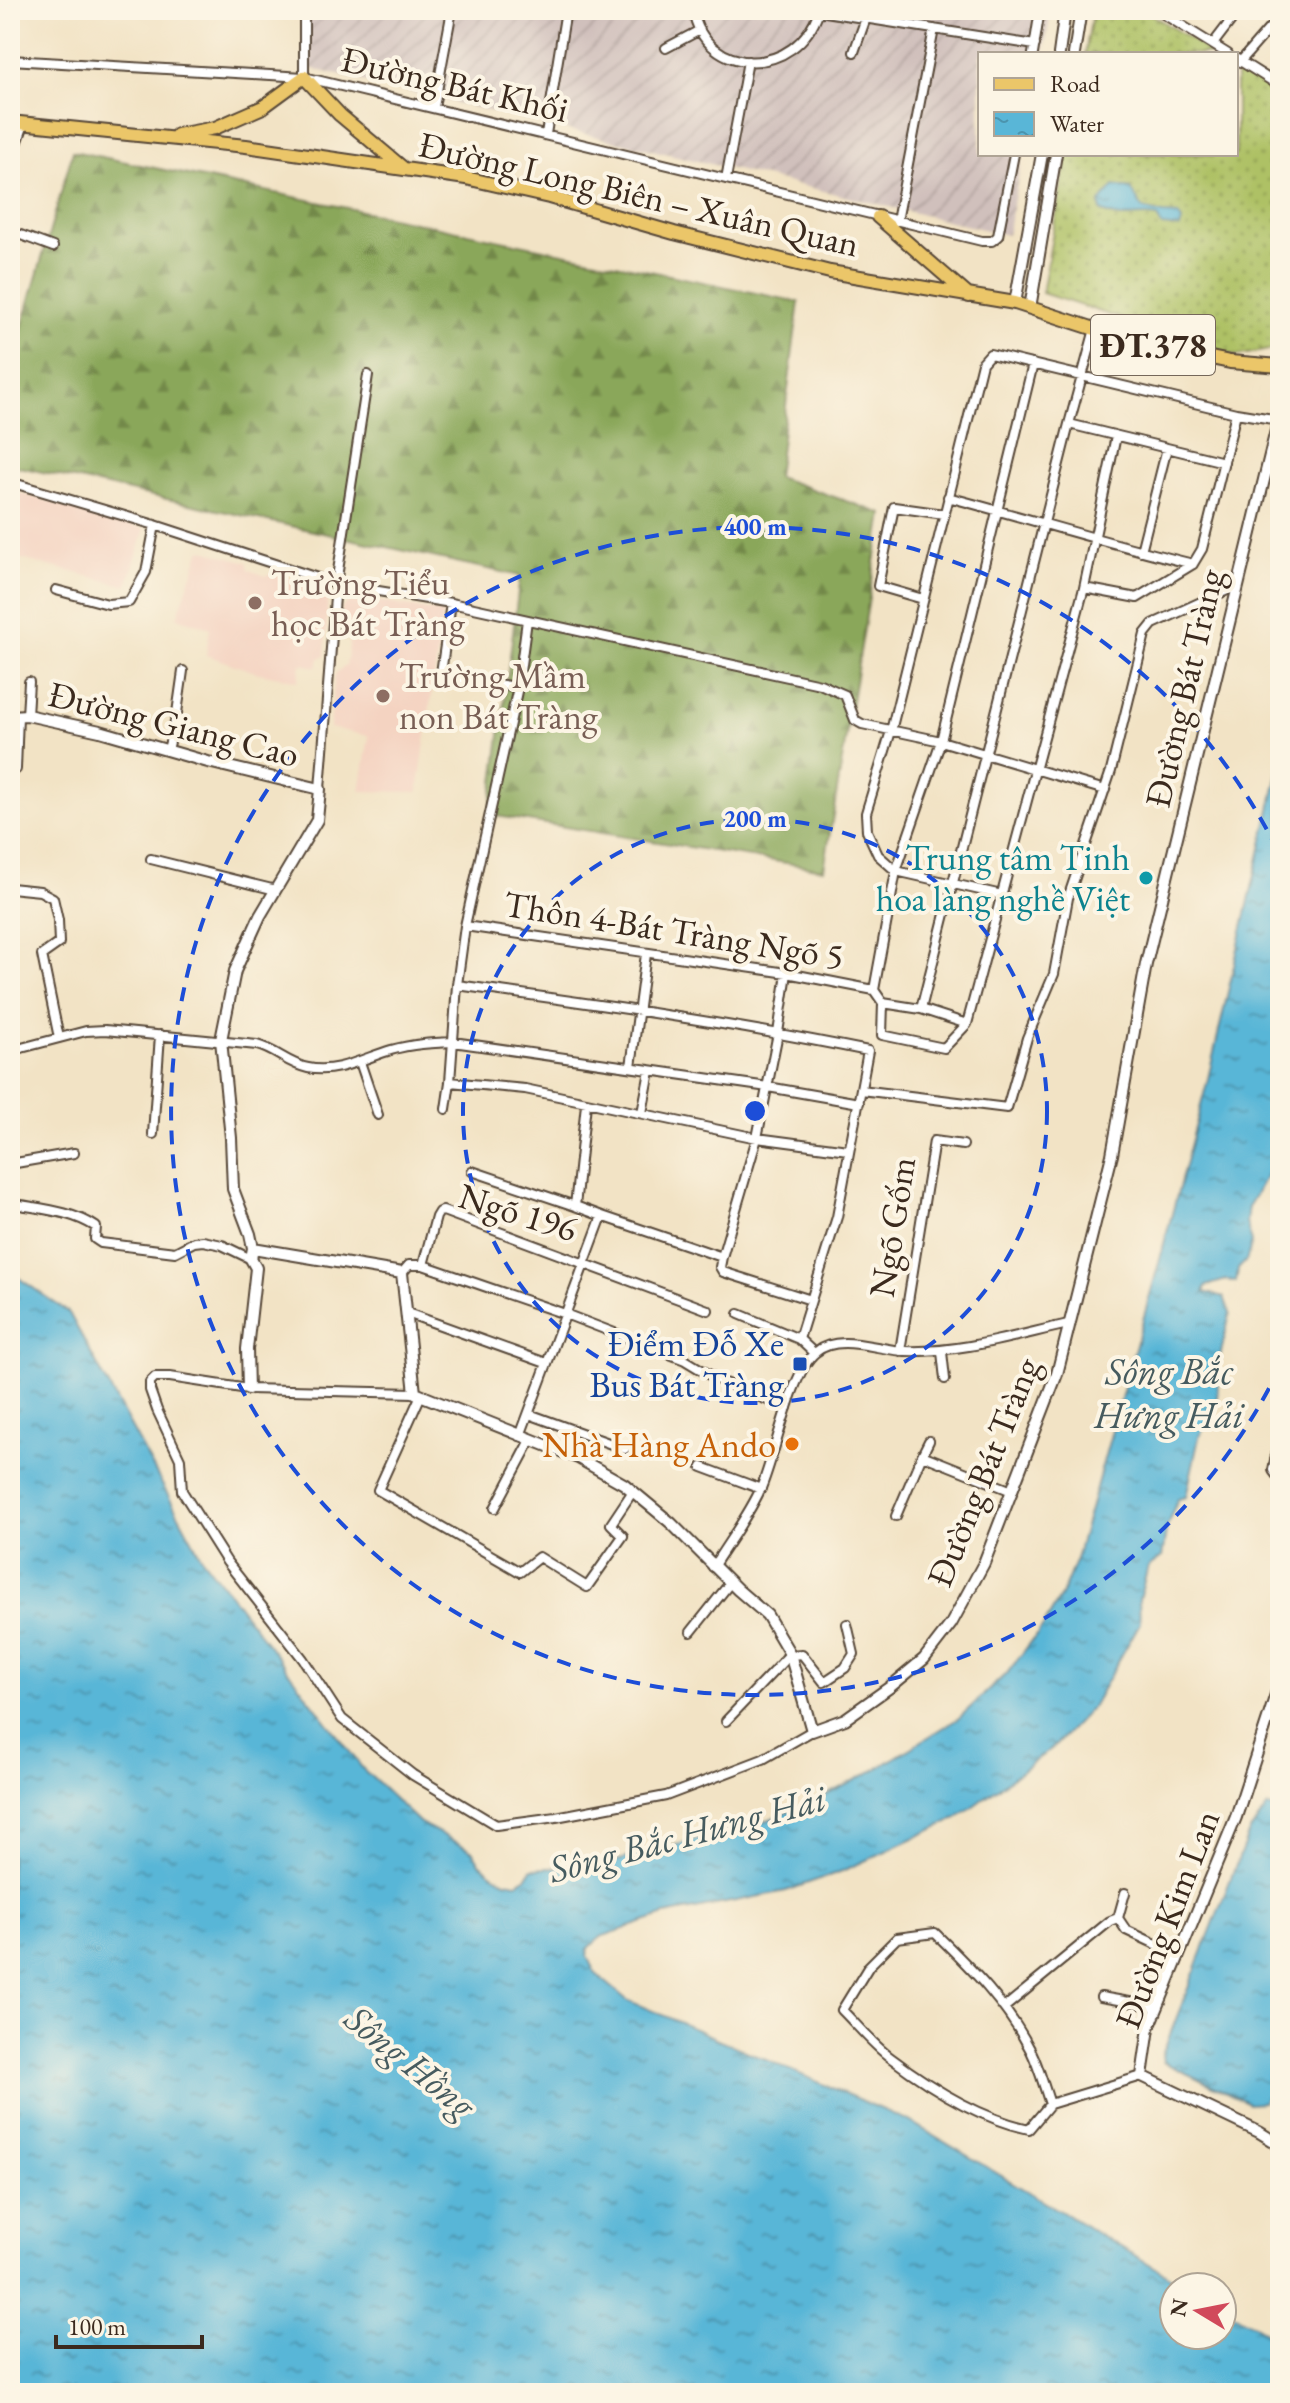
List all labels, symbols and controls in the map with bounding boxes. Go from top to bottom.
street label: Đường Bát Khối [337,35,573,133]
legend [978,52,1238,156]
text: Road [1050,68,1101,99]
text: Water [1050,108,1104,139]
street label: Đường Long Biên – Xuân Quan [414,120,864,268]
road number: ĐT.378 [1091,315,1215,375]
text: 400 m [723,511,787,542]
place label: Trường Tiểu học Bát Tràng [271,559,465,647]
street label: Đường Bát Tràng [1134,564,1234,812]
marker: Trường Tiểu học Bát Tràng [246,594,264,612]
place label: Trường Mầm non Bát Tràng [399,652,598,740]
street label: Đường Giang Cao [44,670,304,778]
marker: Trường Mầm non Bát Tràng [374,687,392,705]
text: 200 m [723,803,787,834]
place label: Trung tâm Tinh hoa làng nghề Việt [876,834,1131,922]
marker: Trung tâm Tinh hoa làng nghề Việt [1137,869,1155,887]
street label: Thôn 4-Bát Tràng Ngõ 5 [501,880,847,980]
centre of rings [741,1097,769,1125]
street label: Ngõ Gốm [858,1154,926,1300]
street label: Ngõ 196 [453,1172,583,1252]
place label: Điểm Đỗ Xe Bus Bát Tràng [589,1320,784,1408]
water label: Sông Bắc Hưng Hải [1093,1346,1245,1439]
street label: Đường Bát Tràng [916,1350,1050,1593]
marker: Điểm Đỗ Xe Bus Bát Tràng [791,1355,809,1373]
place label: Nhà Hàng Ando [542,1421,776,1468]
marker: Nhà Hàng Ando [783,1435,801,1453]
water label: Sông Bắc Hưng Hải [542,1772,832,1894]
street label: Đường Kim Lan [1104,1803,1230,2035]
water label: Sông Hồng [335,1993,487,2129]
north arrow [1158,2271,1238,2351]
text: N [1163,2296,1195,2319]
scale bar [56,2299,202,2349]
text: 100 m [68,2311,126,2342]

